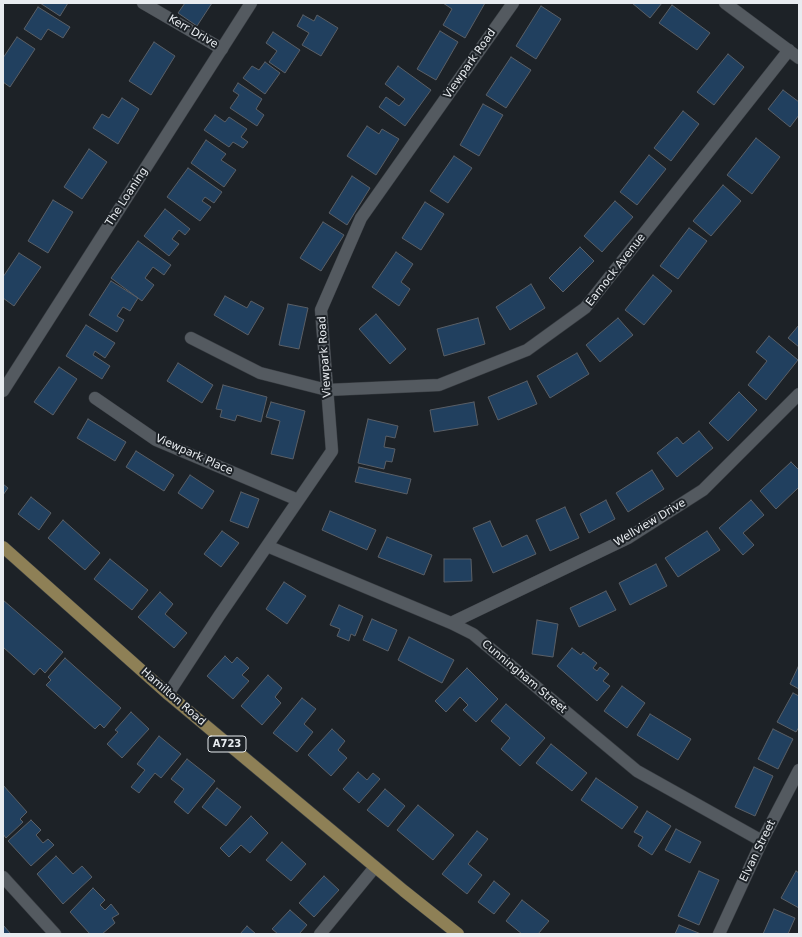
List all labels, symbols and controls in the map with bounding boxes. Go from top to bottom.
street label: Kerr Drive [166,13,220,51]
street label: Viewpark Road [441,27,499,101]
street label: The Loaning [103,165,151,229]
street label: Earnock Avenue [584,231,648,309]
street label: Viewpark Road [316,316,334,398]
street label: Viewpark Place [153,432,235,478]
street label: Wellview Drive [612,496,688,550]
street label: Cunningham Street [479,638,569,716]
street label: Hamilton Road [138,665,208,729]
road number: A723 [208,736,246,752]
street label: Elvan Street [737,818,779,884]

